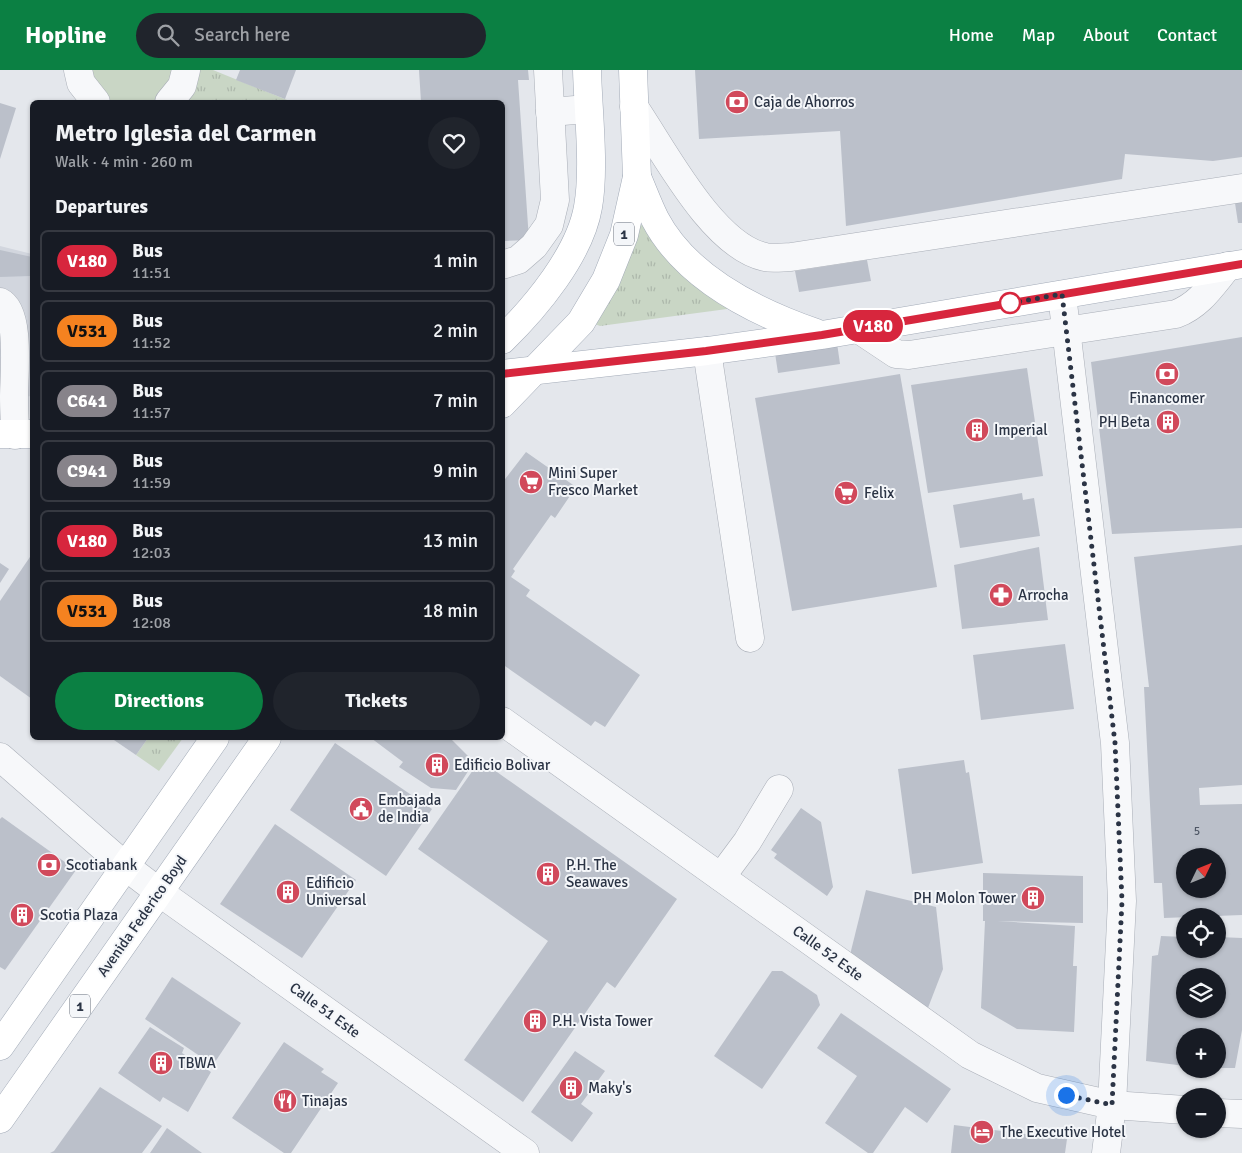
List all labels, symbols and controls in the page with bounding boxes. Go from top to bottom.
search box [136,13,486,58]
text: Hopline [25,20,106,50]
icon: search [154,21,182,49]
text: Search here [194,23,290,47]
text: Home [949,24,994,46]
text: Map [1022,24,1055,46]
text: About [1083,24,1129,46]
text: Contact [1157,24,1217,46]
bank icon: Caja de Ahorros [724,89,750,115]
place label: Caja de Ahorros [754,93,855,111]
button: heart [428,117,480,169]
text: Metro Iglesia del Carmen [55,118,317,148]
text: Walk · 4 min · 260 m [55,152,193,172]
text: Departures [55,195,148,219]
road number: 1 [614,222,634,245]
text: Bus [132,239,163,263]
text: 1 min [433,249,478,273]
text: V180 [67,250,107,272]
text: 11:51 [132,263,171,283]
unlabelled marker [999,292,1021,314]
text: Bus [132,309,163,333]
line badge: V180 [838,310,908,342]
text: V180 [853,315,893,337]
text: 2 min [433,319,478,343]
text: V531 [67,320,107,342]
text: 11:52 [132,333,171,353]
bank icon: Financomer [1154,361,1180,387]
text: Bus [132,379,163,403]
text: 7 min [433,389,478,413]
place label: Financomer [1129,389,1205,407]
text: C641 [67,390,107,412]
text: 11:57 [132,403,171,423]
building icon: PH Beta [1155,409,1181,435]
place label: PH Beta [1099,413,1150,431]
building icon: Imperial [964,417,990,443]
place label: Imperial [994,421,1048,439]
text: Bus [132,449,163,473]
text: 9 min [433,459,478,483]
text: C941 [67,460,107,482]
place label: Mini Super Fresco Market [548,464,638,499]
supermarket icon: Mini Super Fresco Market [518,469,544,495]
text: 11:59 [132,473,171,493]
supermarket icon: Felix [833,480,859,506]
place label: Felix [864,484,894,502]
text: Bus [132,519,163,543]
text: 13 min [423,529,478,553]
text: V180 [67,530,107,552]
text: 12:03 [132,543,171,563]
pharmacy icon: Arrocha [988,582,1014,608]
place label: Arrocha [1018,586,1069,604]
text: Bus [132,589,163,613]
text: 18 min [423,599,478,623]
text: V531 [67,600,107,622]
text: 12:08 [132,613,171,633]
button: Directions [55,672,263,730]
button: Tickets [273,672,480,730]
building icon: Edificio Bolivar [424,752,450,778]
place label: Edificio Bolivar [454,756,551,774]
place label: Embajada de India [378,791,441,826]
public building icon: Embajada de India [348,796,374,822]
house number: 5 [1194,824,1200,839]
north arrow [1176,848,1226,898]
map controls [1176,848,1226,1138]
bank icon: Scotiabank [36,852,62,878]
street label: Avenida Federico Boyd [93,852,191,980]
place label: Scotiabank [66,856,138,874]
place label: P.H. The Seawaves [566,856,628,891]
building icon: P.H. The Seawaves [535,861,561,887]
place label: Edificio Universal [306,874,366,909]
building icon: Edificio Universal [275,879,301,905]
building icon: PH Molon Tower [1020,885,1046,911]
place label: PH Molon Tower [913,889,1016,907]
building icon: Scotia Plaza [9,902,35,928]
place label: Scotia Plaza [40,906,118,924]
button: locate [1176,908,1226,958]
street label: Calle 52 Este [789,921,867,985]
button: layers [1176,968,1226,1018]
street label: Calle 51 Este [286,978,364,1042]
road number: 1 [70,994,90,1018]
building icon: P.H. Vista Tower [522,1008,548,1034]
place label: P.H. Vista Tower [552,1012,653,1030]
button: + [1176,1028,1226,1078]
building icon: TBWA [148,1050,174,1076]
place label: TBWA [178,1054,216,1072]
building icon: Maky's [558,1075,584,1101]
place label: Maky's [588,1079,632,1097]
your location [1054,1083,1079,1108]
restaurant icon: Tinajas [272,1088,298,1114]
button: − [1176,1088,1226,1138]
place label: Tinajas [302,1092,348,1110]
hotel icon: The Executive Hotel [969,1119,995,1145]
place label: The Executive Hotel [1000,1123,1126,1141]

